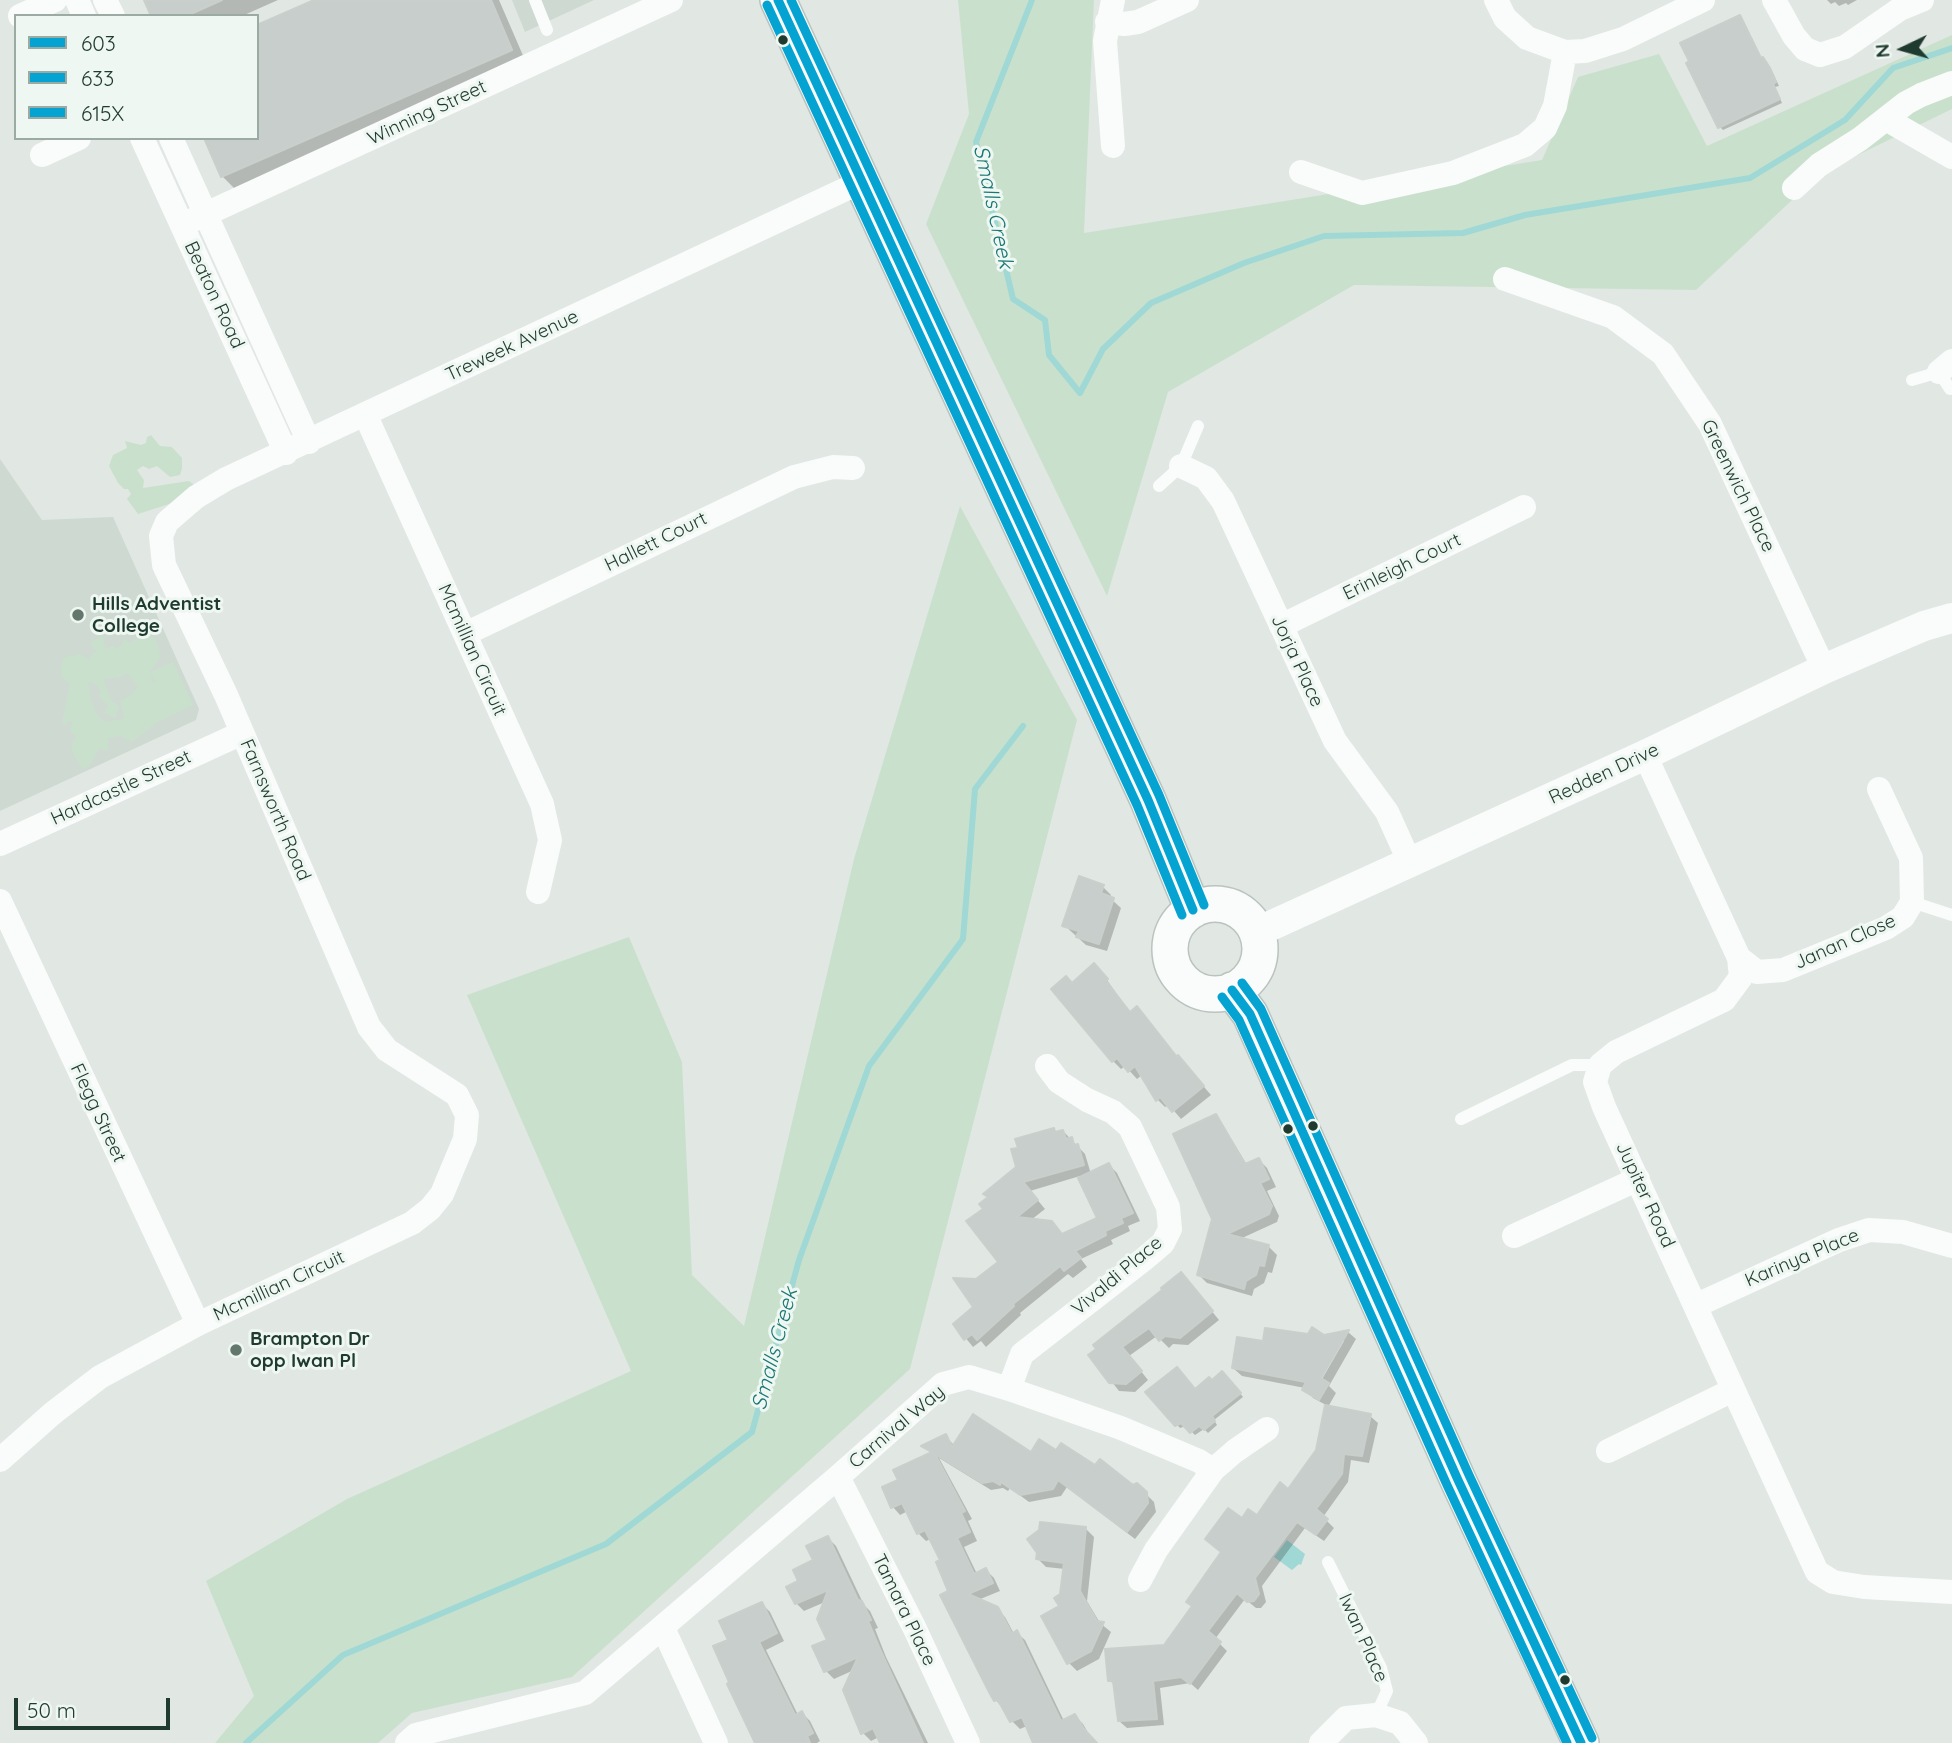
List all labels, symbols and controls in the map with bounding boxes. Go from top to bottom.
legend [14,14,259,140]
north arrow [1868,14,1938,84]
text: 603 [81,30,116,56]
unlabelled marker [776,33,790,47]
text: N [1870,43,1895,59]
text: 633 [81,65,114,91]
street label: Winning Street [364,76,490,150]
text: 615X [81,100,124,126]
water label: Smalls Creek [968,143,1018,271]
street label: Beaton Road [179,238,249,352]
street label: Treweek Avenue [442,305,582,387]
street label: Greenwich Place [1696,416,1780,556]
street label: Hallett Court [601,507,711,577]
street label: Erinleigh Court [1339,529,1465,605]
street label: Mcmillian Circuit [433,581,511,719]
place label: Hills Adventist College [92,593,221,637]
marker: Hills Adventist College [70,607,86,623]
street label: Jorja Place [1266,611,1328,711]
street label: Farnsworth Road [235,736,315,884]
street label: Redden Drive [1545,739,1663,809]
street label: Hardcastle Street [47,745,195,831]
street label: Janan Close [1791,909,1899,975]
street label: Flegg Street [65,1060,131,1166]
unlabelled marker [1306,1119,1320,1133]
unlabelled marker [1281,1122,1295,1136]
street label: Jupiter Road [1611,1139,1679,1251]
street label: Karinya Place [1741,1224,1863,1292]
street label: Vivaldi Place [1067,1232,1167,1320]
street label: Mcmillian Circuit [210,1246,348,1326]
water label: Smalls Creek [747,1285,803,1413]
place label: Brampton Dr opp Iwan Pl [250,1328,370,1372]
marker: Brampton Dr opp Iwan Pl [228,1342,244,1358]
street label: Carnival Way [845,1380,949,1474]
street label: Tamara Place [867,1550,941,1670]
street label: Iwan Place [1333,1590,1393,1686]
unlabelled marker [1558,1673,1572,1687]
scale bar [18,1684,173,1728]
text: 50 m [27,1697,76,1723]

